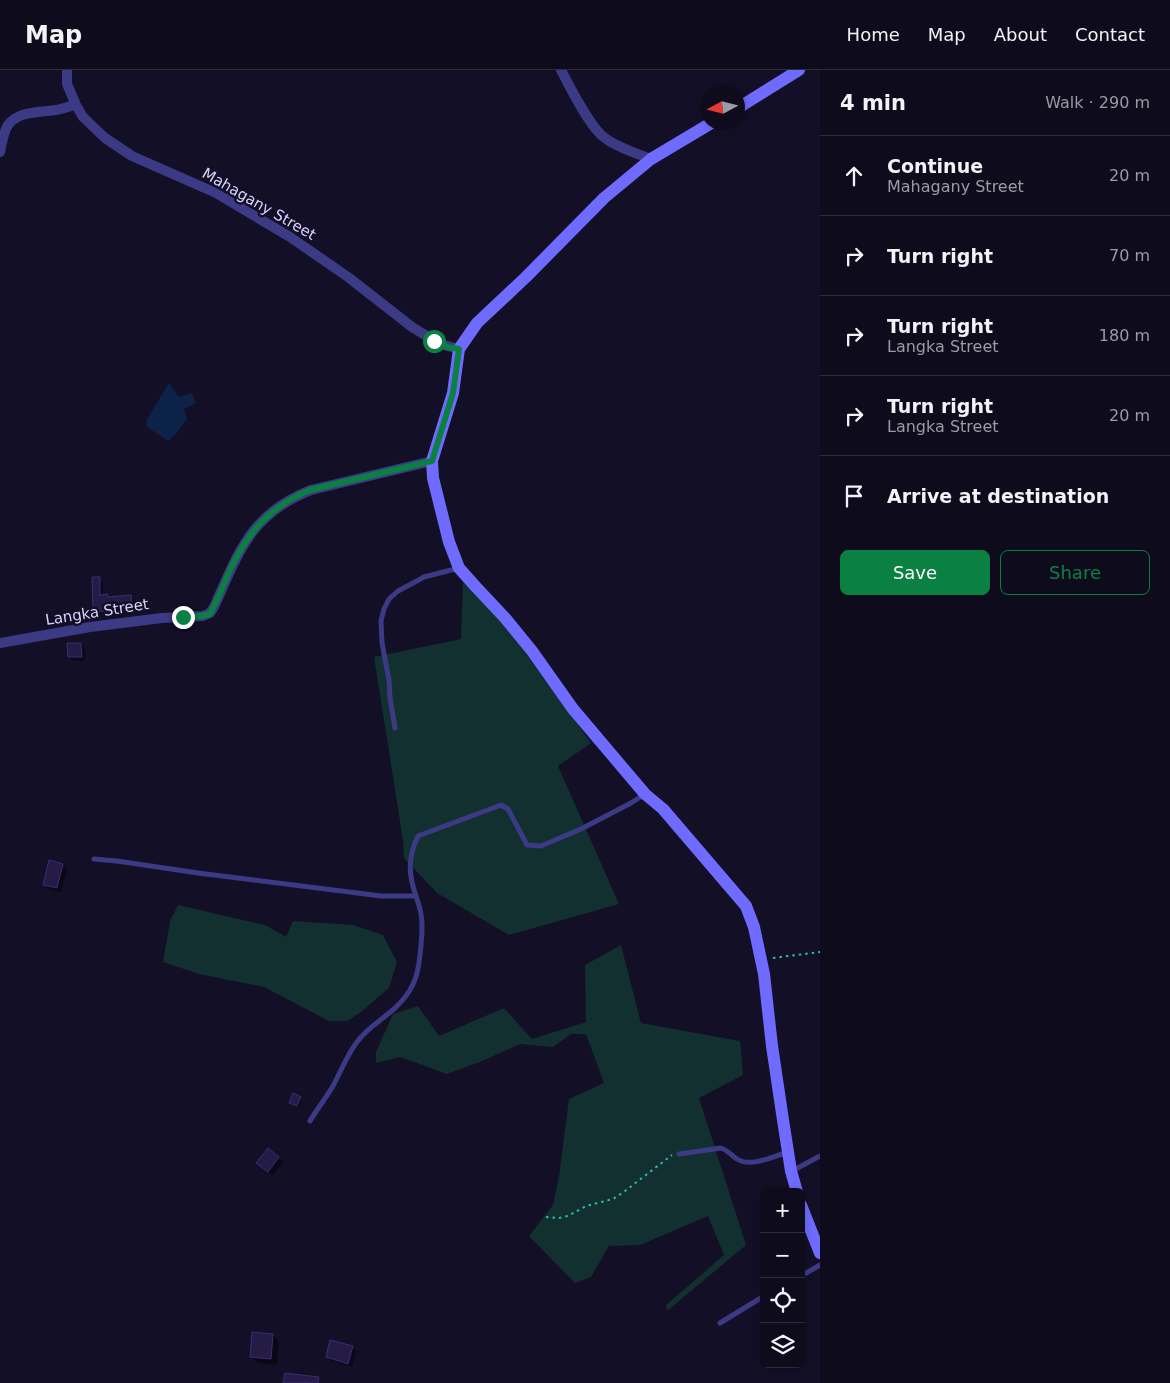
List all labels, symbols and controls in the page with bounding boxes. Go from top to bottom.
text: Map [25,21,82,49]
text: Home [847,24,900,45]
text: Map [928,24,966,45]
text: About [994,24,1047,45]
text: Contact [1075,24,1145,45]
north arrow [700,85,745,130]
text: 4 min [840,91,906,115]
text: Walk · 290 m [1045,93,1150,112]
text: Continue [887,155,983,177]
icon: ahead [840,162,868,190]
street label: Mahagany Street [199,164,319,244]
text: 20 m [1109,166,1150,185]
text: Mahagany Street [887,177,1024,196]
icon: right [840,242,868,270]
text: Turn right [887,245,993,267]
text: 70 m [1109,246,1150,265]
text: Turn right [887,315,993,337]
icon: right [840,322,868,350]
text: 180 m [1099,326,1150,345]
route start [423,330,446,353]
text: Langka Street [887,337,999,356]
text: Turn right [887,395,993,417]
icon: right [840,402,868,430]
text: 20 m [1109,406,1150,425]
text: Langka Street [887,417,999,436]
icon: arrive [840,482,868,510]
text: Arrive at destination [887,485,1109,507]
button: Save [840,550,990,595]
button: Share [1000,550,1150,595]
street label: Langka Street [44,595,150,629]
route end [172,606,195,629]
map controls [760,1188,805,1368]
button: + [760,1188,805,1233]
button: − [760,1233,805,1278]
button: locate [760,1278,805,1323]
button: layers [760,1323,805,1368]

